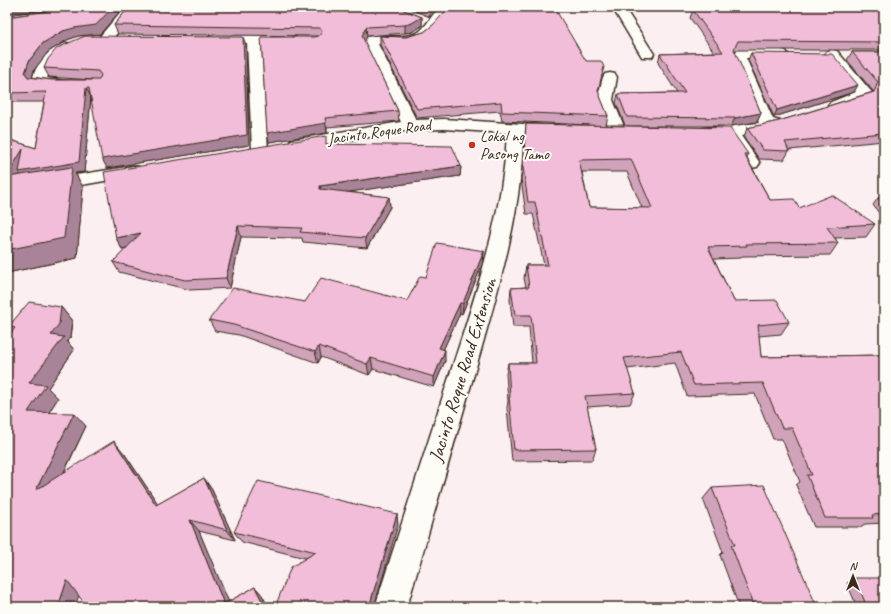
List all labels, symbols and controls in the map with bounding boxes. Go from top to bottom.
street label: Jacinto Roque Road [325,114,434,149]
place label: Lokal ng Pasong Tamo [480,126,550,164]
marker: Lokal ng Pasong Tamo [467,140,477,150]
street label: Jacinto Roque Road Extension [423,274,503,466]
north arrow [833,556,873,596]
text: N [850,559,859,573]

